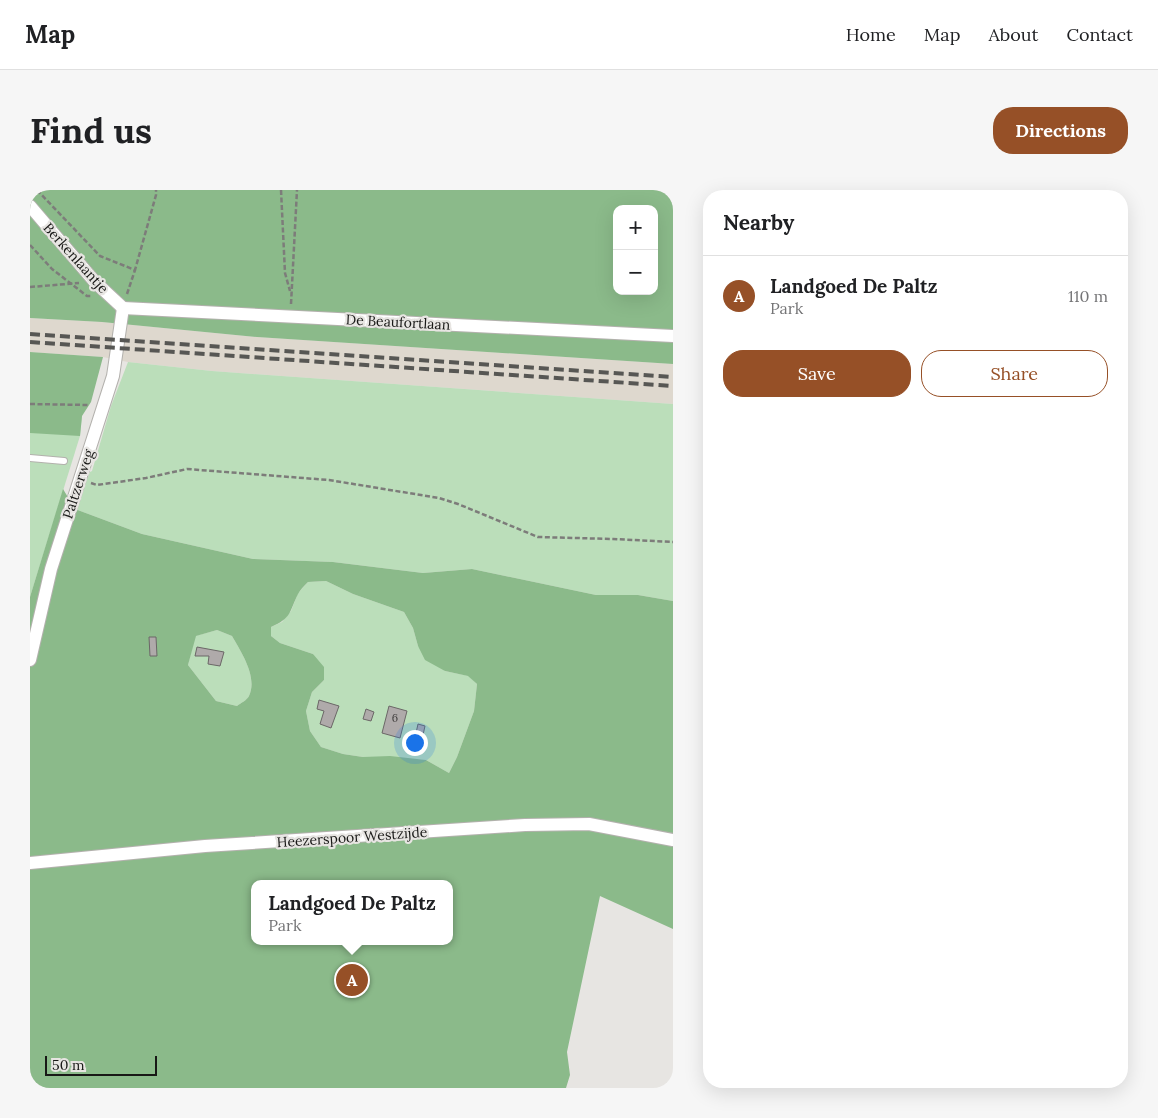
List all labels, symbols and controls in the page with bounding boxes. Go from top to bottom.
text: Map [25,19,75,50]
text: Home [846,23,896,46]
text: Map [924,23,960,46]
text: About [988,23,1038,46]
text: Contact [1066,23,1133,46]
button: Directions [993,107,1128,154]
text: Find us [30,108,152,153]
map controls [613,205,658,295]
button: + [613,205,658,250]
text: Nearby [723,209,794,236]
street label: Berkenlaantje [39,219,113,297]
button: − [613,250,658,295]
text: Landgoed De Paltz [770,274,938,298]
text: A [734,286,744,306]
text: 110 m [1068,286,1108,306]
text: Park [770,298,803,318]
street label: De Beaufortlaan [345,310,451,334]
button: Save [723,350,911,397]
button: Share [921,350,1108,397]
street label: Paltzerweg [58,447,98,521]
house number: 6 [392,711,398,725]
your location [402,730,428,756]
street label: Heezerspoor Westzijde [276,823,428,851]
popup [251,880,453,945]
text: Landgoed De Paltz [268,891,436,915]
text: Park [268,915,301,935]
pin: A [336,961,368,999]
scale bar [45,1053,158,1076]
text: 50 m [52,1056,85,1074]

